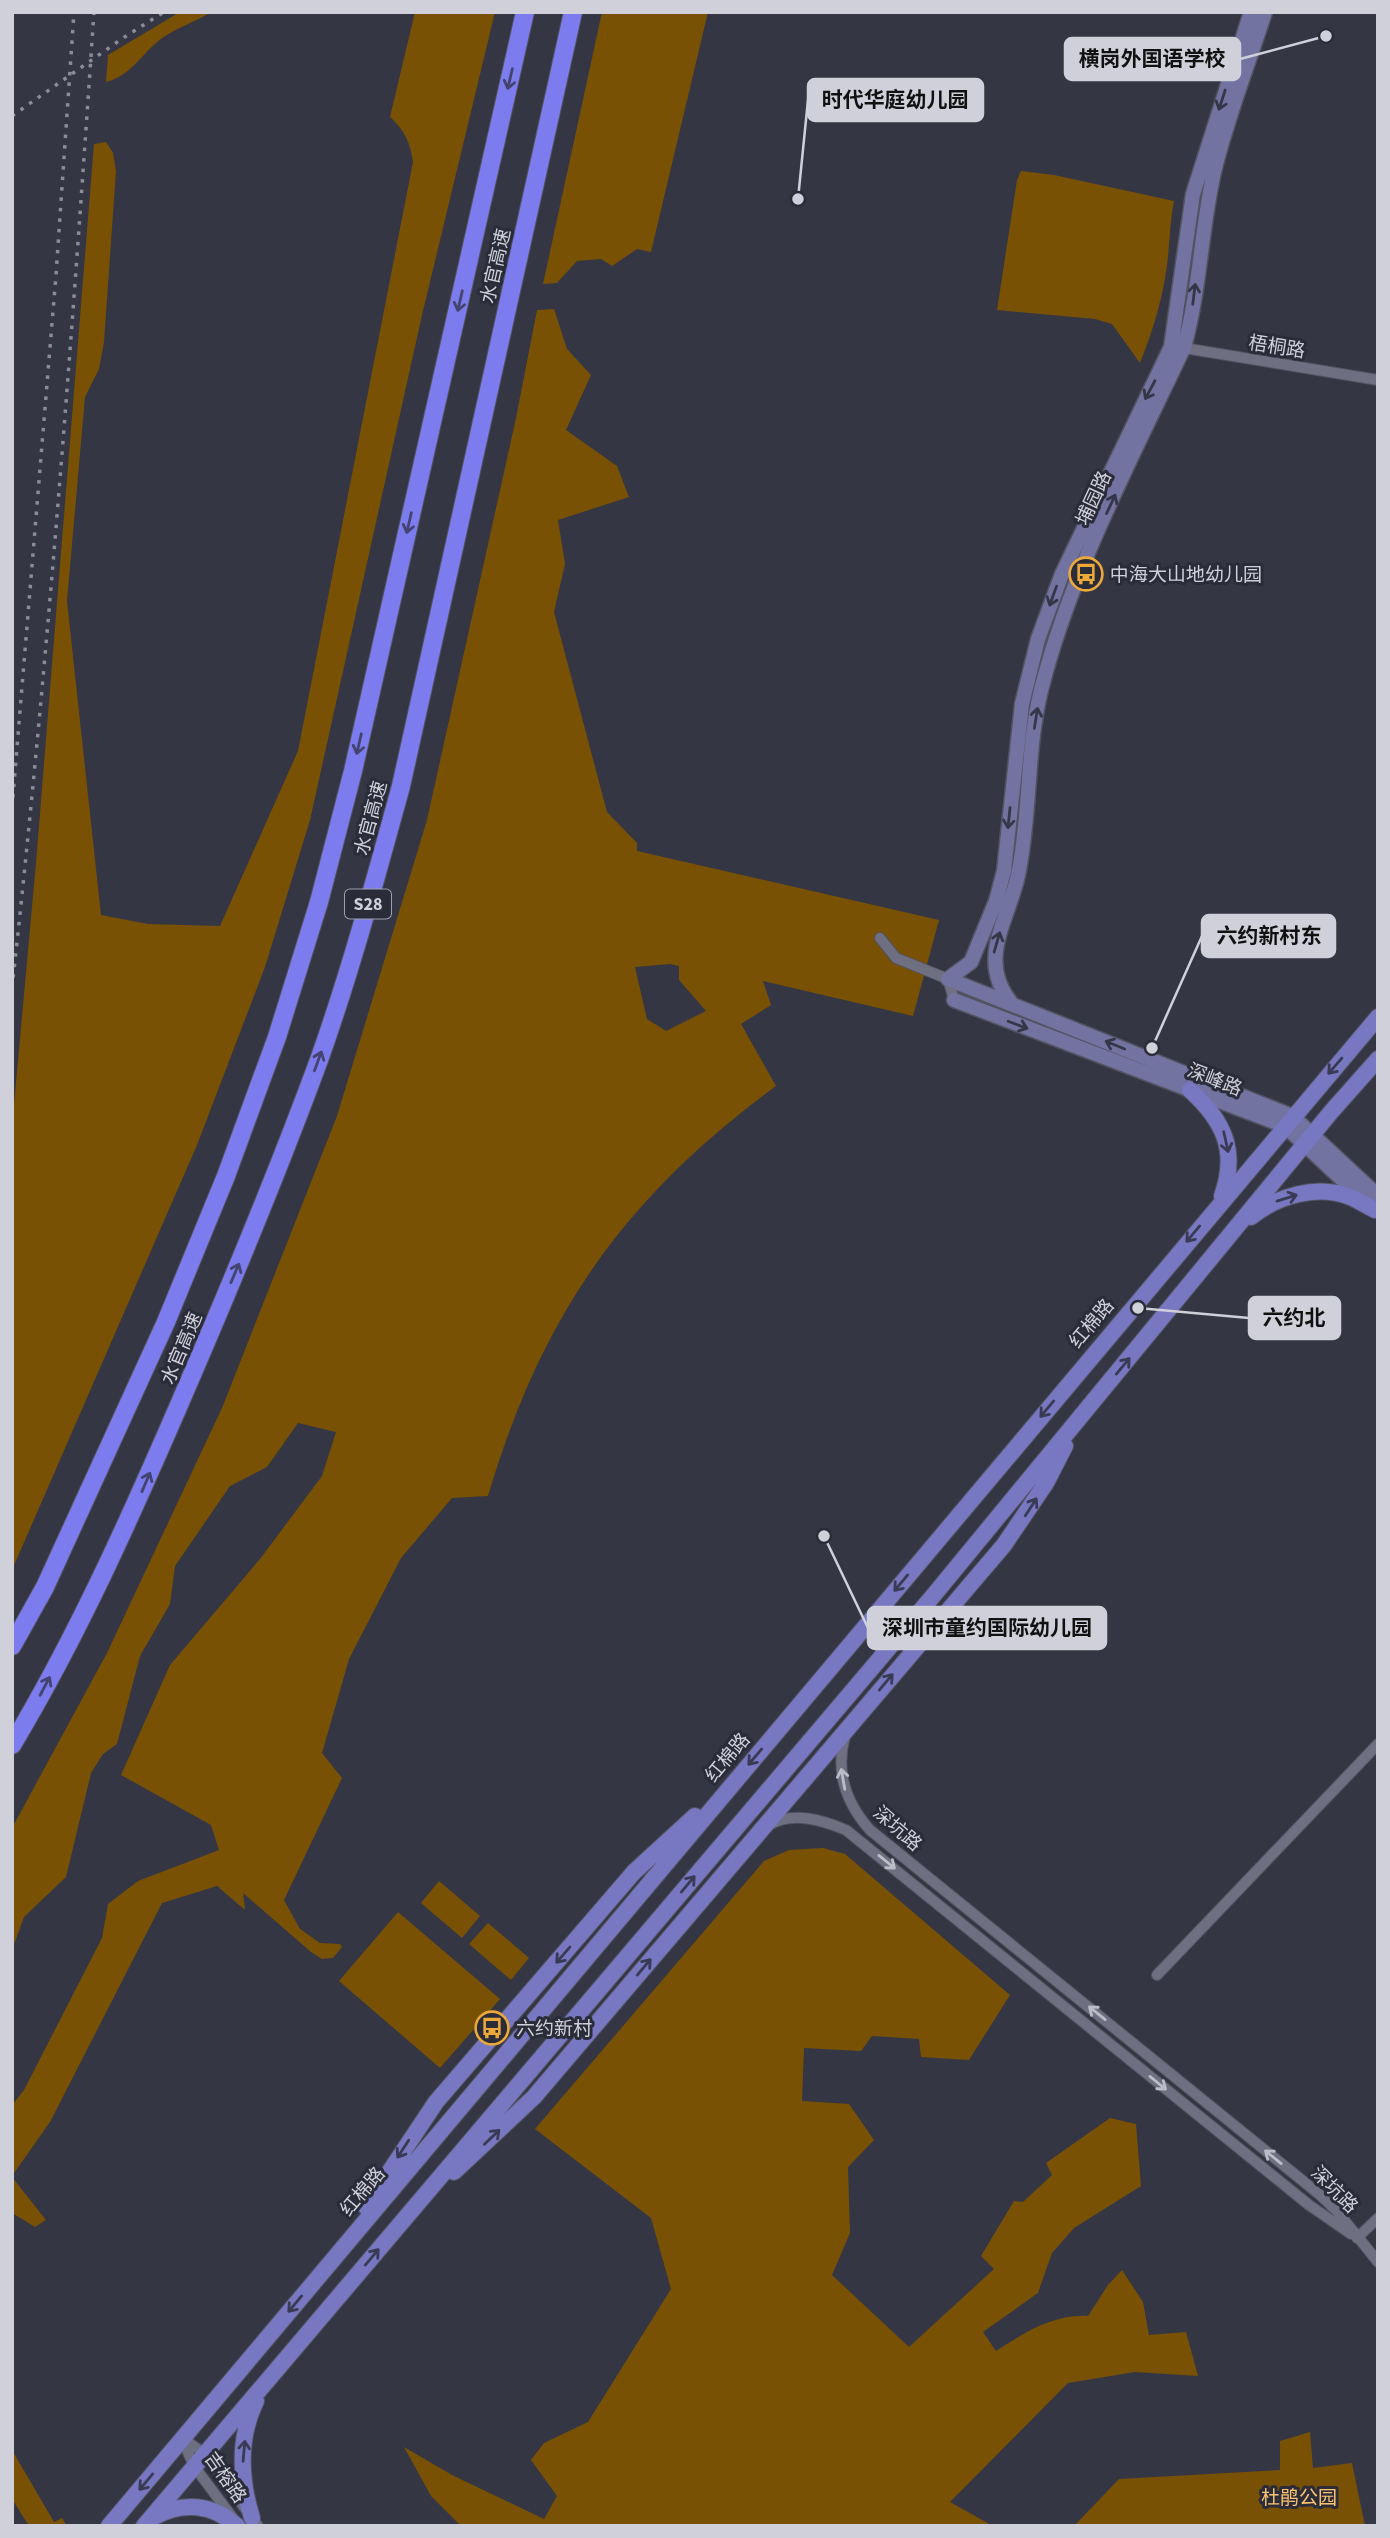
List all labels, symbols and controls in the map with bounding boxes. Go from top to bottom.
callout: 横岗外国语学校 [1065,38,1240,80]
text: 横岗外国语学校 [1079,44,1226,74]
one-way arrow [503,67,516,90]
callout: 时代华庭幼儿园 [808,79,983,121]
text: 时代华庭幼儿园 [822,85,969,115]
one-way arrow [1215,89,1228,111]
street label: 水官高速 [475,226,518,306]
one-way arrow [1188,283,1201,306]
one-way arrow [452,289,466,312]
street label: 梧桐路 [1246,330,1307,365]
one-way arrow [1143,380,1157,400]
street label: 埔园路 [1070,467,1119,530]
one-way arrow [1105,494,1118,516]
one-way arrow [402,511,416,534]
bus stop icon: 中海大山地幼儿园 [1067,555,1105,593]
place label: 中海大山地幼儿园 [1110,562,1262,589]
one-way arrow [1046,585,1059,607]
one-way arrow [1030,707,1043,730]
one-way arrow [352,733,365,755]
street label: 水官高速 [349,778,394,859]
one-way arrow [1003,807,1016,829]
road number: S28 [345,890,391,918]
callout: 六约新村东 [1202,915,1335,957]
text: 六约新村东 [1217,921,1322,951]
one-way arrow [992,931,1005,953]
one-way arrow [1007,1019,1029,1032]
one-way arrow [1105,1038,1126,1051]
one-way arrow [313,1050,325,1072]
one-way arrow [1327,1057,1343,1075]
street label: 深峰路 [1183,1058,1246,1103]
one-way arrow [1219,1130,1233,1153]
one-way arrow [1276,1190,1298,1203]
one-way arrow [1185,1225,1201,1243]
one-way arrow [230,1262,243,1284]
street label: 红棉路 [1063,1293,1121,1354]
callout: 六约北 [1249,1297,1340,1339]
text: 六约北 [1263,1303,1326,1333]
street label: 水官高速 [155,1308,210,1389]
one-way arrow [1115,1357,1130,1375]
one-way arrow [1039,1399,1055,1417]
one-way arrow [140,1471,153,1493]
one-way arrow [1024,1497,1038,1517]
one-way arrow [893,1573,909,1591]
callout: 深圳市童约国际幼儿园 [868,1607,1106,1649]
text: 深圳市童约国际幼儿园 [882,1613,1092,1643]
one-way arrow [878,1673,894,1691]
one-way arrow [38,1676,52,1696]
street label: 红棉路 [699,1727,757,1788]
one-way arrow [747,1748,763,1766]
one-way arrow [836,1768,850,1791]
street label: 深坑路 [867,1800,927,1858]
one-way arrow [877,1854,895,1870]
one-way arrow [680,1876,696,1894]
one-way arrow [555,1946,571,1964]
one-way arrow [636,1959,652,1977]
one-way arrow [1088,2006,1106,2021]
bus stop icon: 六约新村 [473,2009,511,2047]
place label: 六约新村 [516,2016,592,2043]
one-way arrow [1149,2075,1167,2090]
one-way arrow [484,2129,501,2146]
one-way arrow [395,2139,410,2158]
one-way arrow [1265,2149,1283,2165]
street label: 深坑路 [1304,2160,1364,2220]
street label: 红棉路 [334,2161,392,2222]
one-way arrow [364,2248,380,2266]
one-way arrow [287,2294,303,2312]
one-way arrow [238,2440,251,2463]
street label: 吉榕路 [197,2447,252,2509]
one-way arrow [138,2473,154,2491]
park label: 杜鹃公园 [1261,2485,1337,2512]

